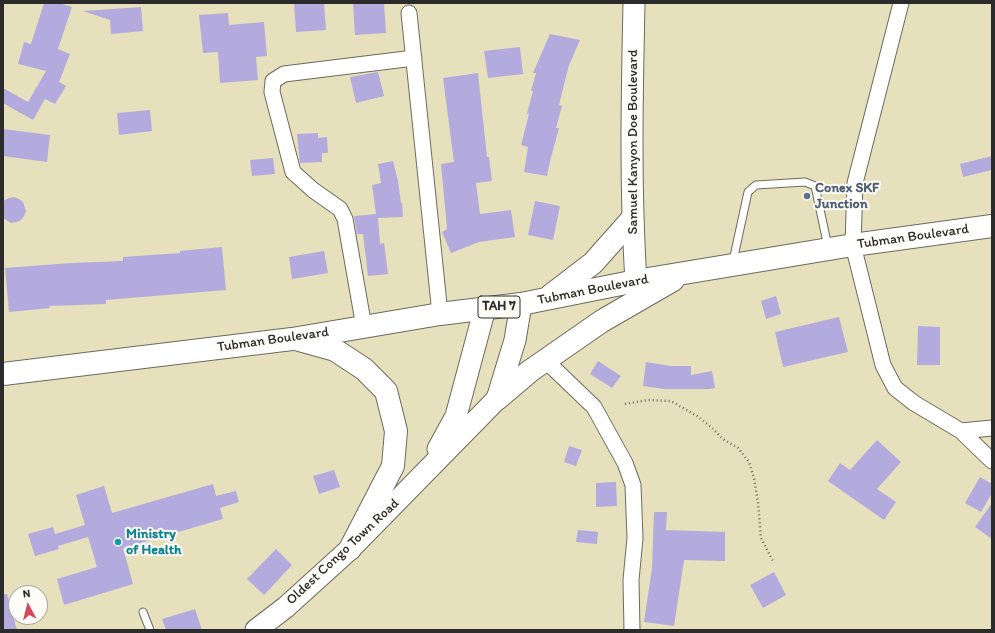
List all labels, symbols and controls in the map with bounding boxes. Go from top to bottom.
street label: Samuel Kanyon Doe Boulevard [625,49,641,235]
place label: Conex SKF Junction [815,180,879,212]
marker: Conex SKF Junction [802,191,812,201]
street label: Tubman Boulevard [856,221,970,253]
street label: Tubman Boulevard [536,271,650,309]
road number: TAH 7 [478,296,520,318]
street label: Tubman Boulevard [216,324,330,356]
street label: Oldest Congo Town Road [283,495,403,609]
place label: Ministry of Health [126,526,181,558]
marker: Ministry of Health [113,537,123,547]
north arrow [8,585,48,625]
text: N [22,587,31,600]

